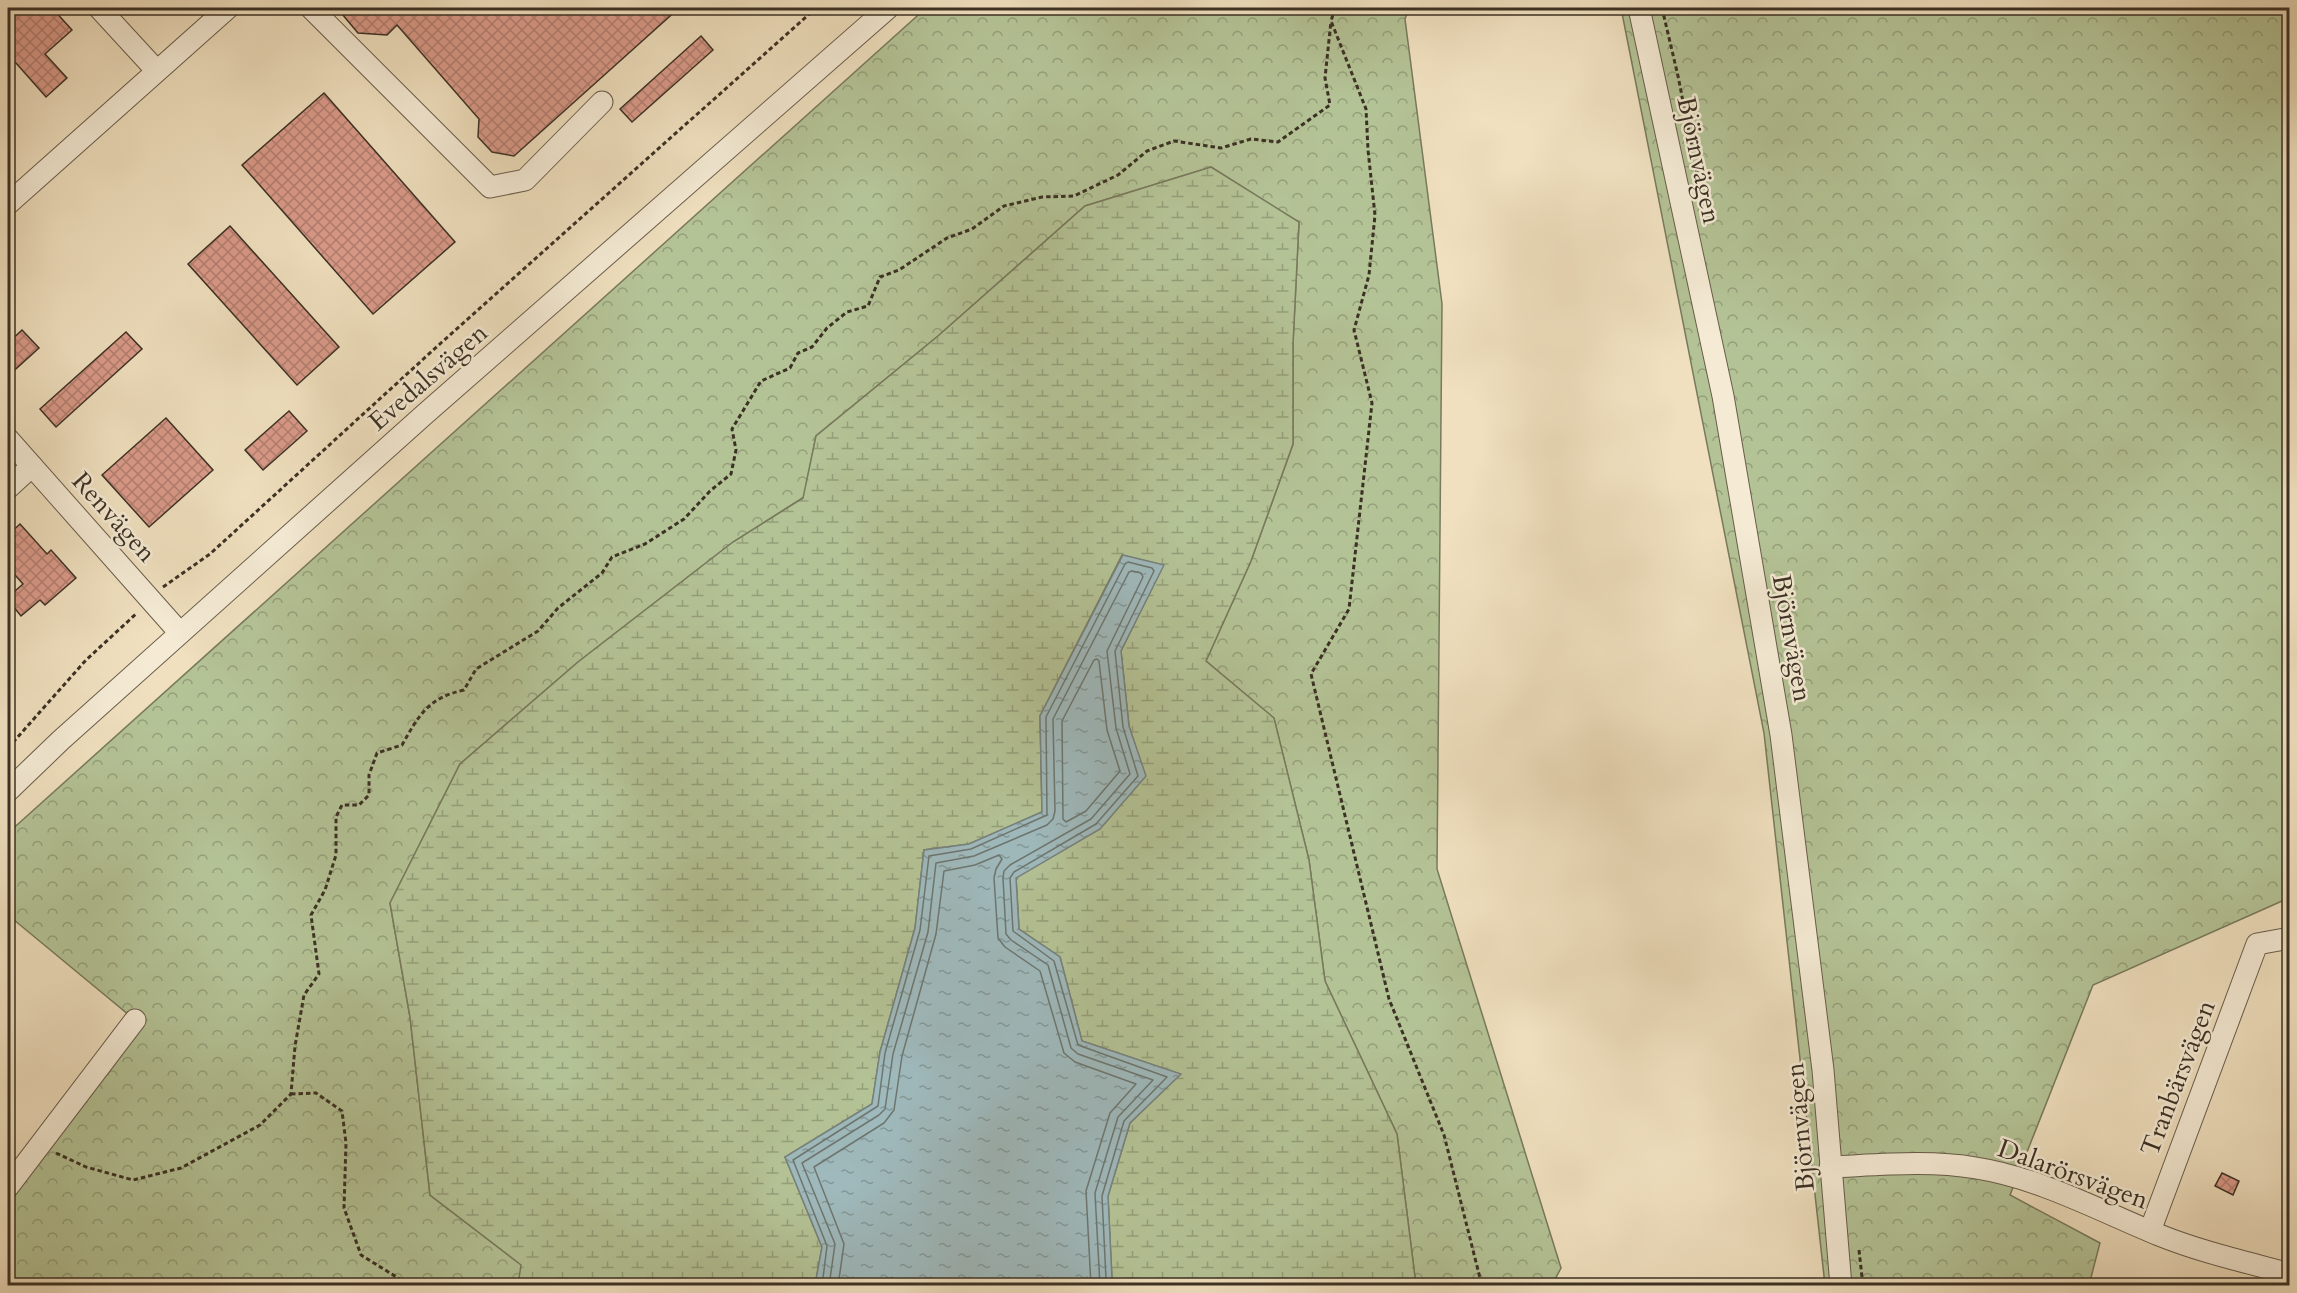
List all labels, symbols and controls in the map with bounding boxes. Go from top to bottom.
street label: Björnvägen [1668,93,1730,227]
street label: Evedalsvägen [361,315,495,438]
street label: Renvägen [64,464,164,570]
street label: Björnvägen [1764,571,1820,705]
street label: Tranbärsvägen [2132,995,2224,1161]
street label: Björnvägen [1777,1061,1823,1193]
street label: Dalarörsvägen [1993,1131,2153,1217]

